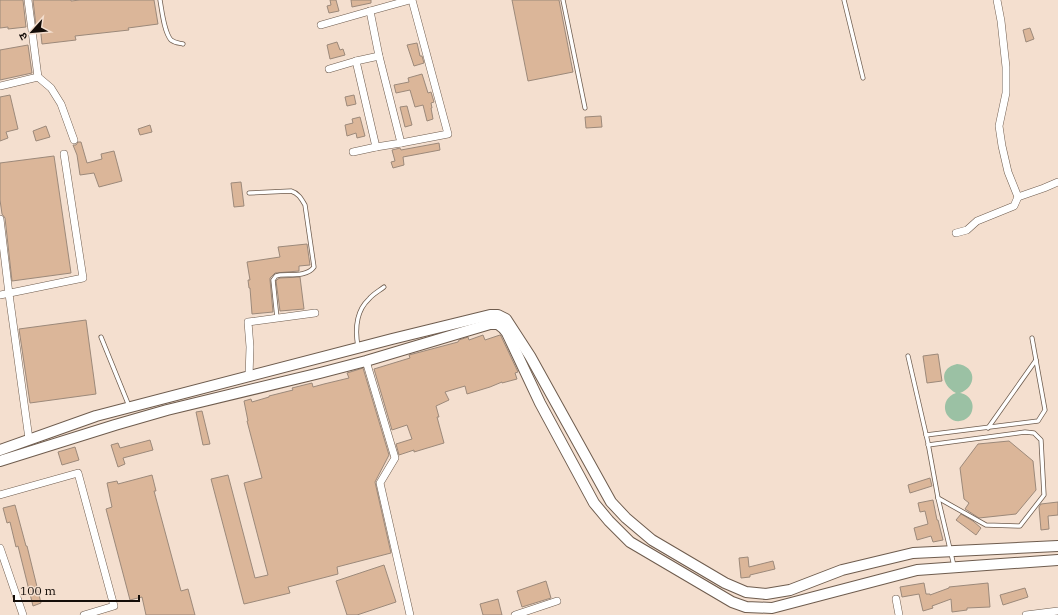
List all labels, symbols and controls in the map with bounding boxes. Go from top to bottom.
north arrow [12,12,52,52]
text: उ [15,30,31,43]
scale bar [14,577,139,603]
text: 100 m [20,583,56,598]

